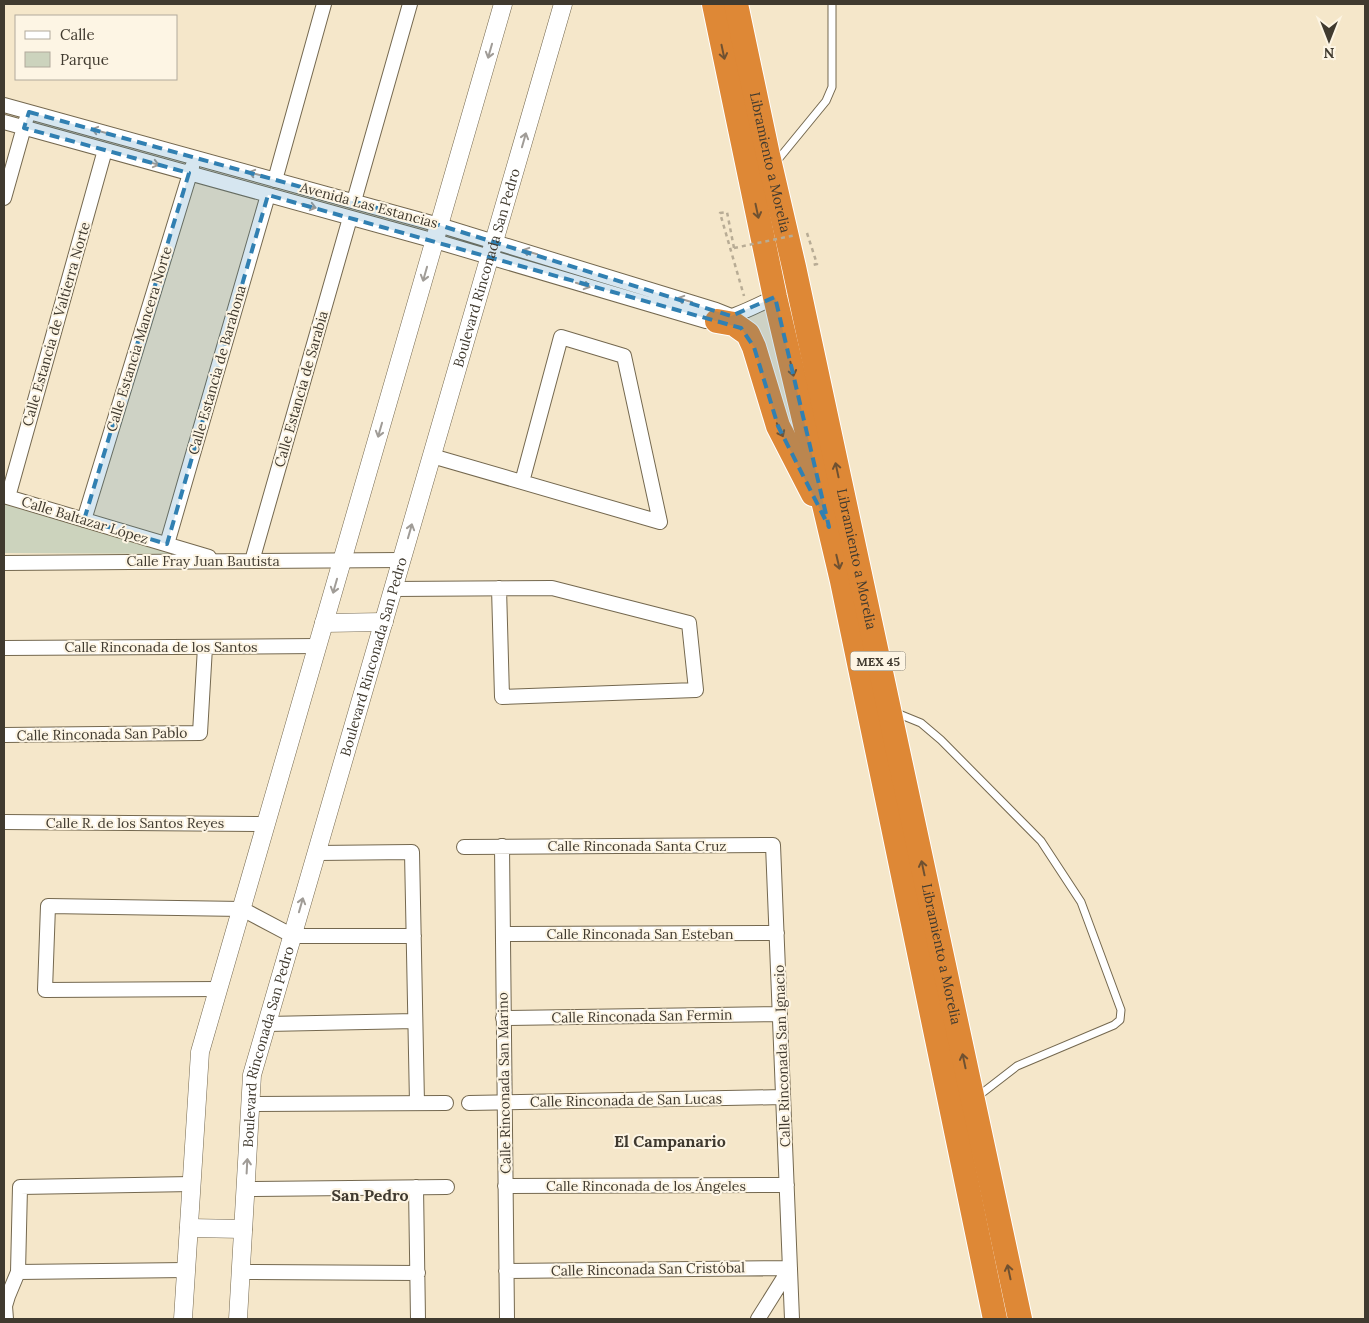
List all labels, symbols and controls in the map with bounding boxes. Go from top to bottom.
legend [15,15,178,80]
north arrow [1304,15,1354,65]
text: Calle [60,25,95,44]
one-way arrow [484,42,494,58]
one-way arrow [719,43,729,59]
text: N [1323,44,1334,62]
text: Parque [60,50,109,69]
street label: Libramiento a Morelia [746,90,795,234]
one-way arrow [92,126,108,136]
one-way arrow [519,132,529,148]
one-way arrow [144,159,160,169]
street label: Boulevard Rinconada San Pedro [449,166,524,369]
one-way arrow [248,169,264,179]
street label: Avenida Las Estancias [297,178,440,232]
one-way arrow [300,202,316,212]
one-way arrow [753,202,762,218]
street label: Calle Estancia de Valtierra Norte [18,219,94,428]
street label: Calle Estancia Mancera Norte [102,244,176,434]
one-way arrow [522,247,538,257]
one-way arrow [420,266,429,282]
one-way arrow [574,280,590,290]
street label: Calle Estancia de Barahona [184,283,250,457]
one-way arrow [678,295,694,304]
street label: Calle Estancia de Sarabia [270,309,332,469]
one-way arrow [788,361,797,377]
one-way arrow [375,422,384,438]
one-way arrow [776,422,786,437]
one-way arrow [832,462,842,478]
street label: Libramiento a Morelia [833,487,881,631]
street label: Calle Baltazar López [19,492,151,548]
one-way arrow [406,523,416,539]
street label: Calle Fray Juan Bautista [126,552,280,570]
one-way arrow [834,553,843,569]
street label: Boulevard Rinconada San Pedro [336,555,411,758]
one-way arrow [329,578,339,594]
street label: Calle Rinconada de los Santos [64,638,258,656]
road number: MEX 45 [850,651,906,670]
street label: Calle Rinconada San Pablo [16,724,188,744]
street label: Calle R. de los Santos Reyes [46,814,224,832]
street label: Calle Rinconada Santa Cruz [548,837,726,855]
one-way arrow [918,861,927,877]
street label: Libramiento a Morelia [918,882,965,1026]
one-way arrow [297,898,307,914]
street label: Calle Rinconada San Esteban [546,925,734,943]
street label: Boulevard Rinconada San Pedro [239,944,298,1148]
street label: Calle Rinconada San Ignacio [770,964,794,1148]
street label: Calle Rinconada San Marino [493,992,515,1174]
street label: Calle Rinconada San Fermin [551,1005,733,1027]
one-way arrow [959,1054,969,1070]
street label: Calle Rinconada de San Lucas [530,1089,722,1111]
district label: El Campanario [614,1131,726,1151]
one-way arrow [242,1158,251,1174]
street label: Calle Rinconada de los Ángeles [546,1177,746,1195]
district label: San Pedro [331,1185,409,1205]
street label: Calle Rinconada San Cristóbal [551,1258,745,1280]
one-way arrow [1004,1264,1014,1280]

